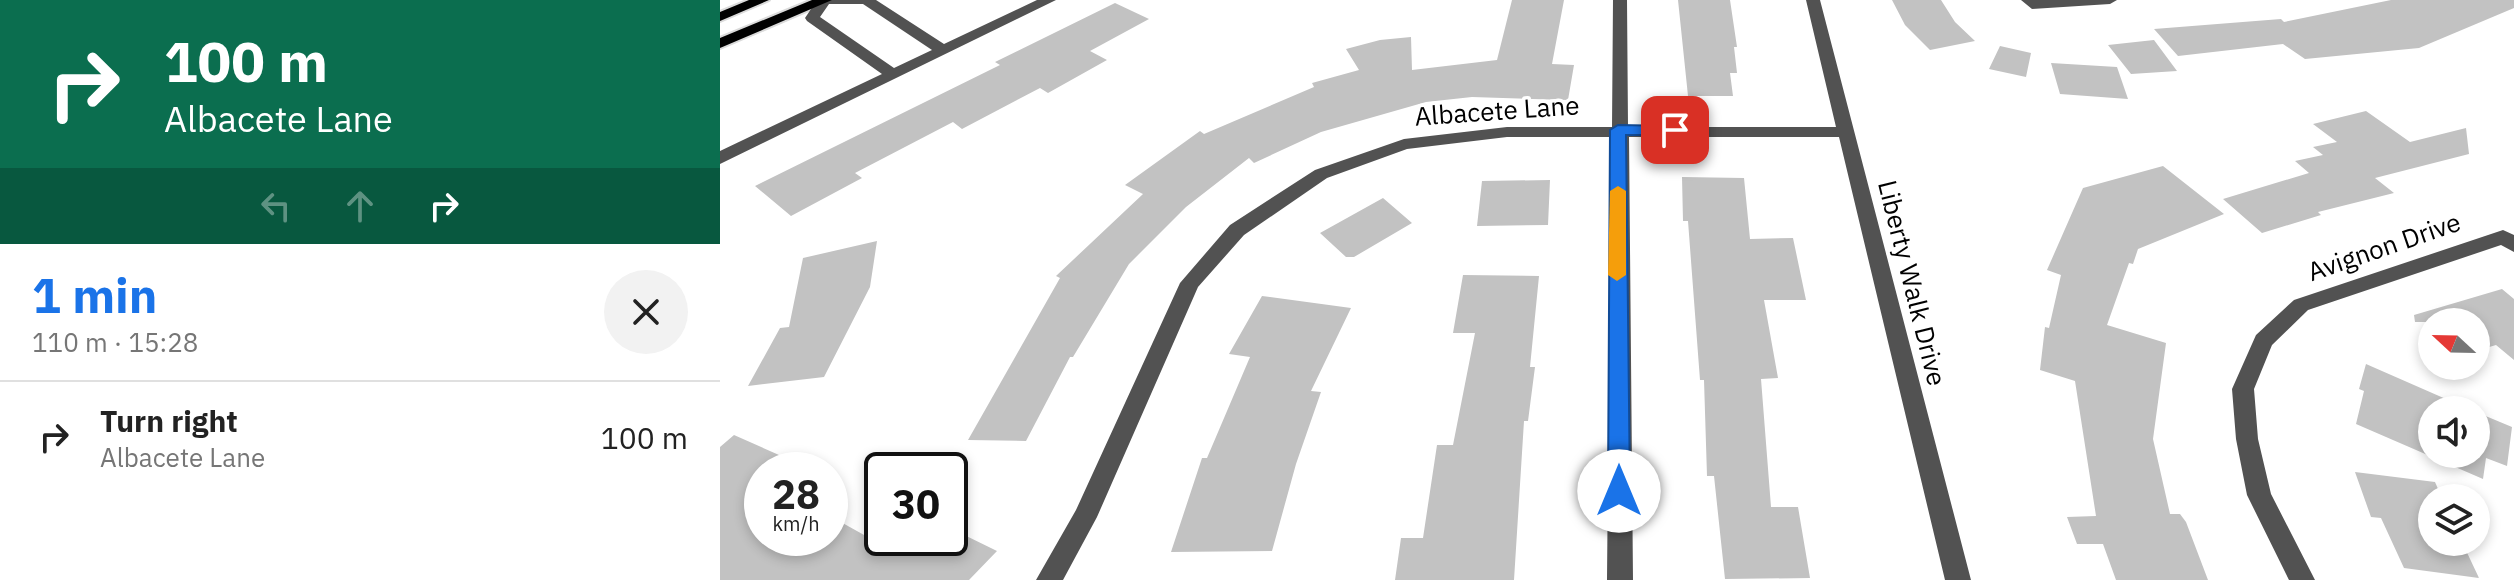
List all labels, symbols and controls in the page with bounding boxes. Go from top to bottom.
text: 100 m [164,25,328,97]
icon: right [32,32,136,136]
street label: Albacete Lane [1413,87,1581,133]
text: Albacete Lane [164,95,393,142]
pin [1641,96,1709,164]
icon: arrive [1653,108,1697,152]
street label: Liberty Walk Drive [1871,176,1955,389]
icon: left [254,184,298,228]
icon: ahead [338,184,382,228]
icon: right [422,184,466,228]
street label: Avignon Drive [2303,204,2465,288]
text: 1 min [32,264,157,326]
button: close [604,270,688,354]
north arrow [2418,308,2490,380]
map controls [2418,308,2490,556]
text: 110 m · 15:28 [32,325,198,359]
button: sound [2418,396,2490,468]
text: Turn right [100,401,238,440]
icon: right [32,415,76,459]
text: 100 m [601,418,688,457]
text: Albacete Lane [100,440,265,474]
position arrow [1577,449,1661,533]
speed limit sign: 30 [864,452,968,556]
text: 28 [772,468,820,520]
button: layers [2418,484,2490,556]
text: km/h [772,510,820,537]

